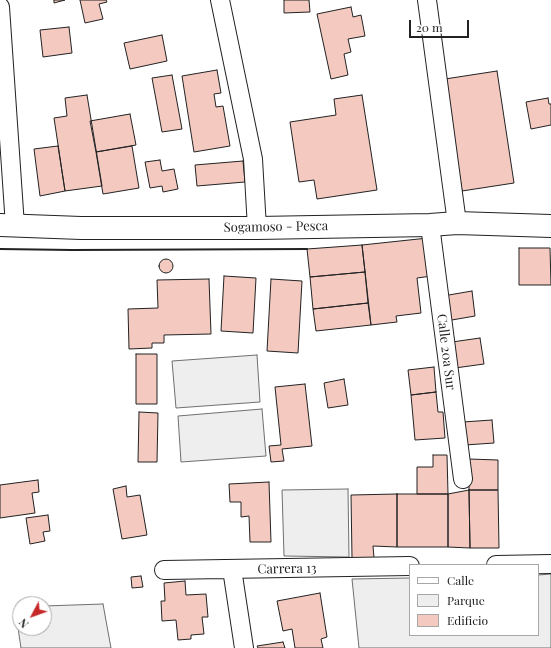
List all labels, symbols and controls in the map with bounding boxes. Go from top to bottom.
scale bar [411,12,471,38]
text: 20 m [416,19,443,35]
street label: Sogamoso - Pesca [224,218,328,236]
street label: Calle 20a Sur [434,313,458,391]
street label: Carrera 13 [257,561,317,577]
legend [409,564,539,636]
text: Calle [447,572,474,588]
text: Parque [447,592,485,608]
north arrow [12,596,52,636]
text: Edificio [447,612,488,628]
text: N [15,616,32,631]

